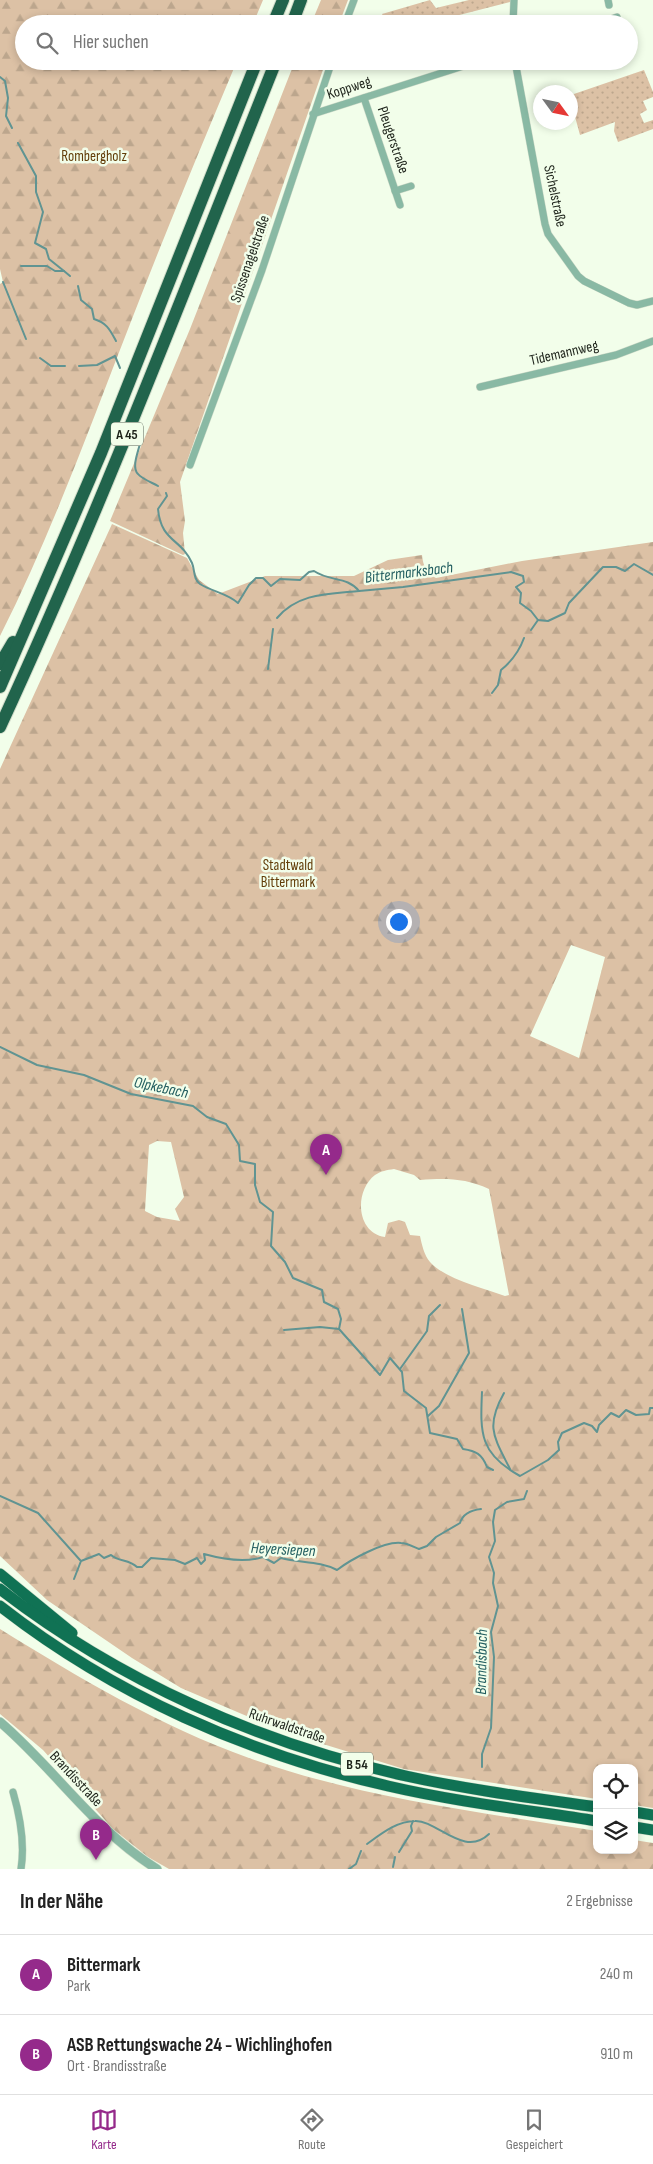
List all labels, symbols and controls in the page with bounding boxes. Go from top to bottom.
search box [15,15,638,70]
icon: search [33,29,61,57]
text: Hier suchen [73,31,149,54]
street label: Koppweg [324,72,374,104]
north arrow [533,85,578,130]
street label: Pleugerstraße [373,104,413,176]
park label: Rombergholz [61,147,127,166]
street label: Sichelstraße [539,163,571,229]
street label: Spissenagelstraße [226,213,274,305]
street label: Tidemannweg [528,336,600,370]
road number: A 45 [111,422,143,446]
water label: Bittermarksbach [364,558,454,588]
park label: Stadtwald Bittermark [261,856,315,892]
your location [386,909,412,935]
water label: Olpkebach [132,1073,190,1103]
pin: A [310,1134,342,1175]
water label: Heyersiepen [250,1539,316,1561]
water label: Brandisbach [472,1629,492,1695]
street label: Ruhrwaldstraße [246,1704,328,1748]
street label: Brandisstraße [45,1747,107,1811]
road number: B 54 [341,1752,373,1776]
map controls [593,1764,638,1854]
button: locate [593,1764,638,1809]
button: layers [593,1809,638,1854]
pin: B [80,1819,112,1860]
text: In der Nähe [20,1889,103,1914]
text: 2 Ergebnisse [566,1892,633,1911]
text: Bittermark [67,1954,141,1977]
text: A [32,1965,40,1984]
text: 240 m [600,1965,633,1984]
text: Park [67,1977,90,1996]
text: ASB Rettungswache 24 - Wichlinghofen [67,2034,332,2057]
text: B [32,2045,40,2064]
text: 910 m [600,2045,633,2064]
text: Ort · Brandisstraße [67,2057,167,2076]
tab: Karte [90,2106,118,2153]
tab: Route [298,2106,326,2153]
tab: Gespeichert [506,2106,563,2153]

